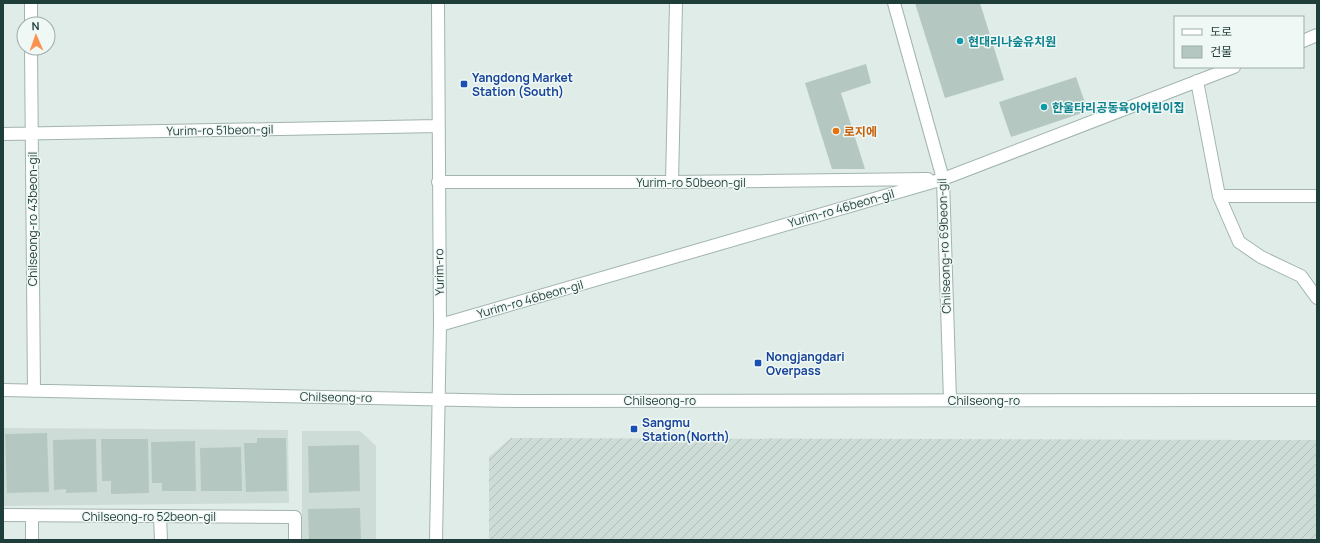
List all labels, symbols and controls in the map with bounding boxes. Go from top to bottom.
north arrow [16,16,56,56]
legend [1174,16,1304,68]
text: N [31,18,40,33]
text: 도로 [1210,23,1232,40]
place label: 현대리나숲유치원 [968,33,1056,50]
marker: 현대리나숲유치원 [955,36,965,46]
text: 건물 [1210,43,1232,60]
place label: Yangdong Market Station (South) [472,69,573,100]
marker: Yangdong Market Station (South) [459,79,469,89]
place label: 한울타리공동육아어린이집 [1052,99,1184,116]
marker: 한울타리공동육아어린이집 [1039,102,1049,112]
street label: Yurim-ro 51beon-gil [166,121,274,139]
place label: 로지에 [844,123,877,140]
marker: 로지에 [831,126,841,136]
street label: Chilseong-ro 43beon-gil [24,152,41,286]
street label: Yurim-ro 50beon-gil [636,174,746,191]
street label: Chilseong-ro 69beon-gil [933,178,955,314]
street label: Yurim-ro 46beon-gil [786,185,896,231]
street label: Yurim-ro [430,248,448,296]
street label: Yurim-ro 46beon-gil [475,276,585,322]
place label: Nongjangdari Overpass [766,348,845,379]
marker: Nongjangdari Overpass [753,358,763,368]
street label: Chilseong-ro [300,388,372,406]
street label: Chilseong-ro [624,392,696,409]
street label: Chilseong-ro [948,392,1020,409]
place label: Sangmu Station(North) [642,414,730,445]
marker: Sangmu Station(North) [629,424,639,434]
street label: Chilseong-ro 52beon-gil [82,508,216,525]

